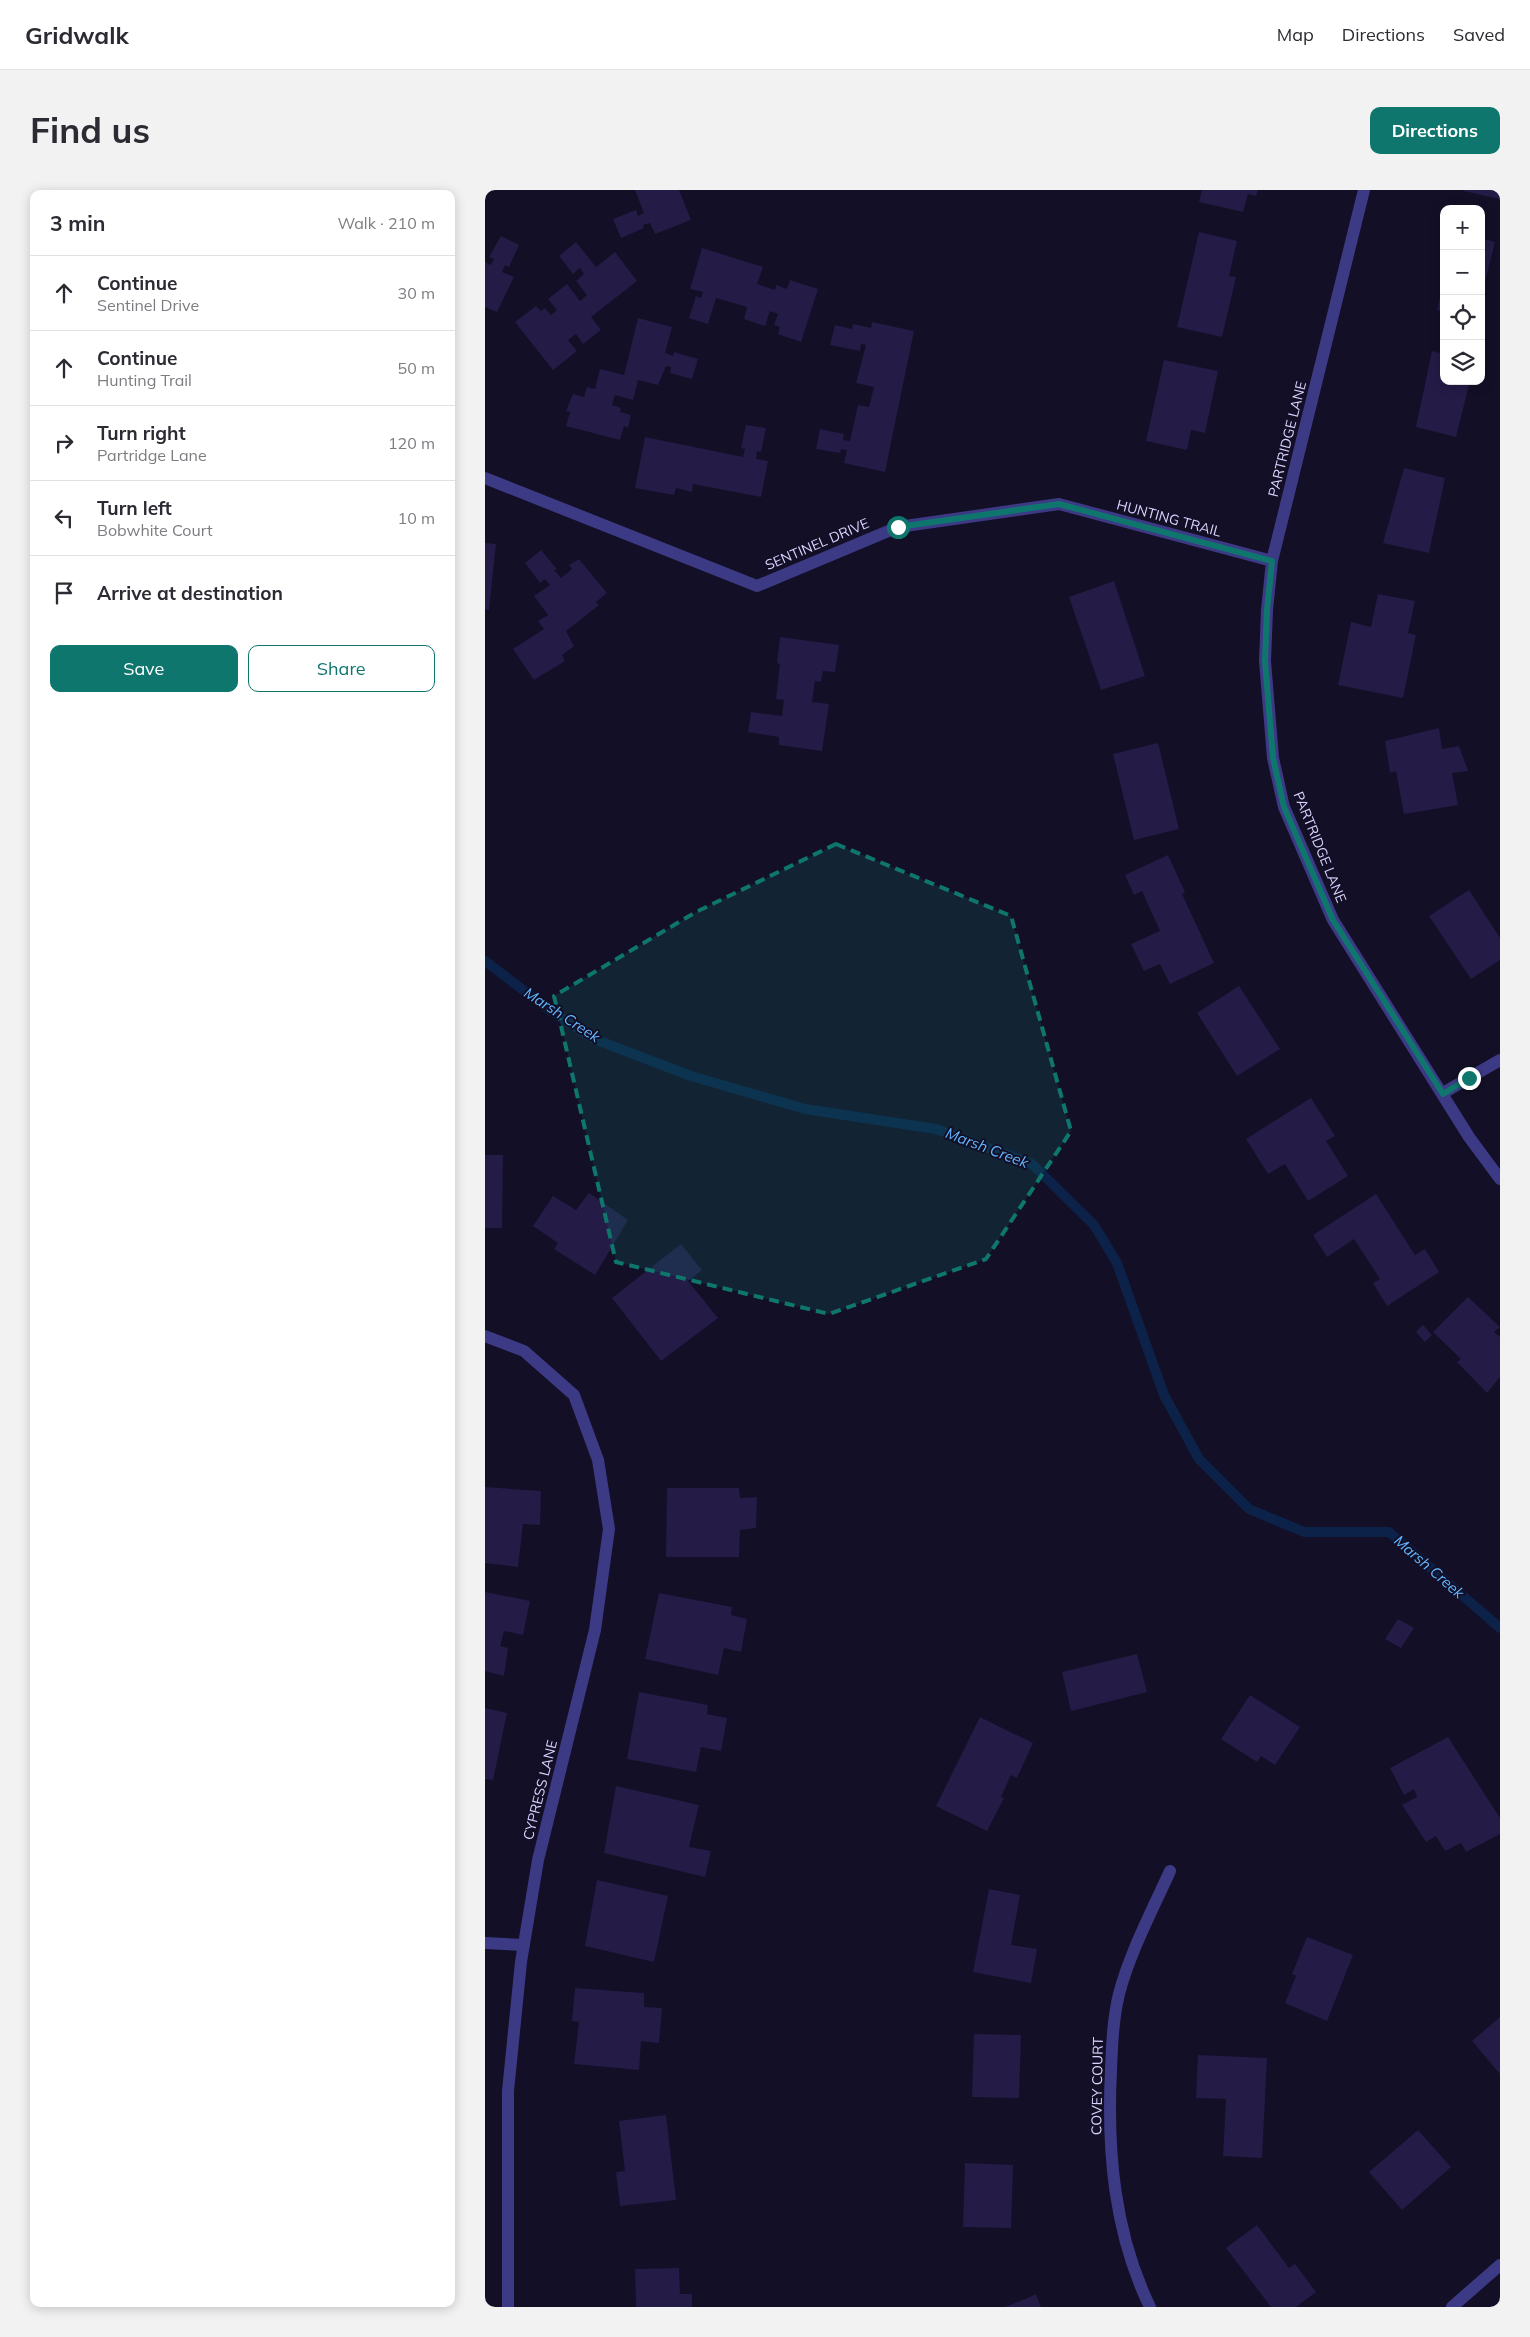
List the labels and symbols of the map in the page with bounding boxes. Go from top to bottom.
street label: PARTRIDGE LANE [1264,379,1310,499]
street label: HUNTING TRAIL [1115,495,1224,541]
street label: SENTINEL DRIVE [762,514,872,574]
route start [887,516,910,539]
street label: PARTRIDGE LANE [1289,789,1351,905]
water label: Marsh Creek [521,983,605,1047]
route end [1458,1067,1481,1090]
water label: Marsh Creek [943,1123,1032,1172]
water label: Marsh Creek [1390,1531,1469,1603]
street label: CYPRESS LANE [519,1738,561,1842]
street label: COVEY COURT [1087,2036,1107,2135]

